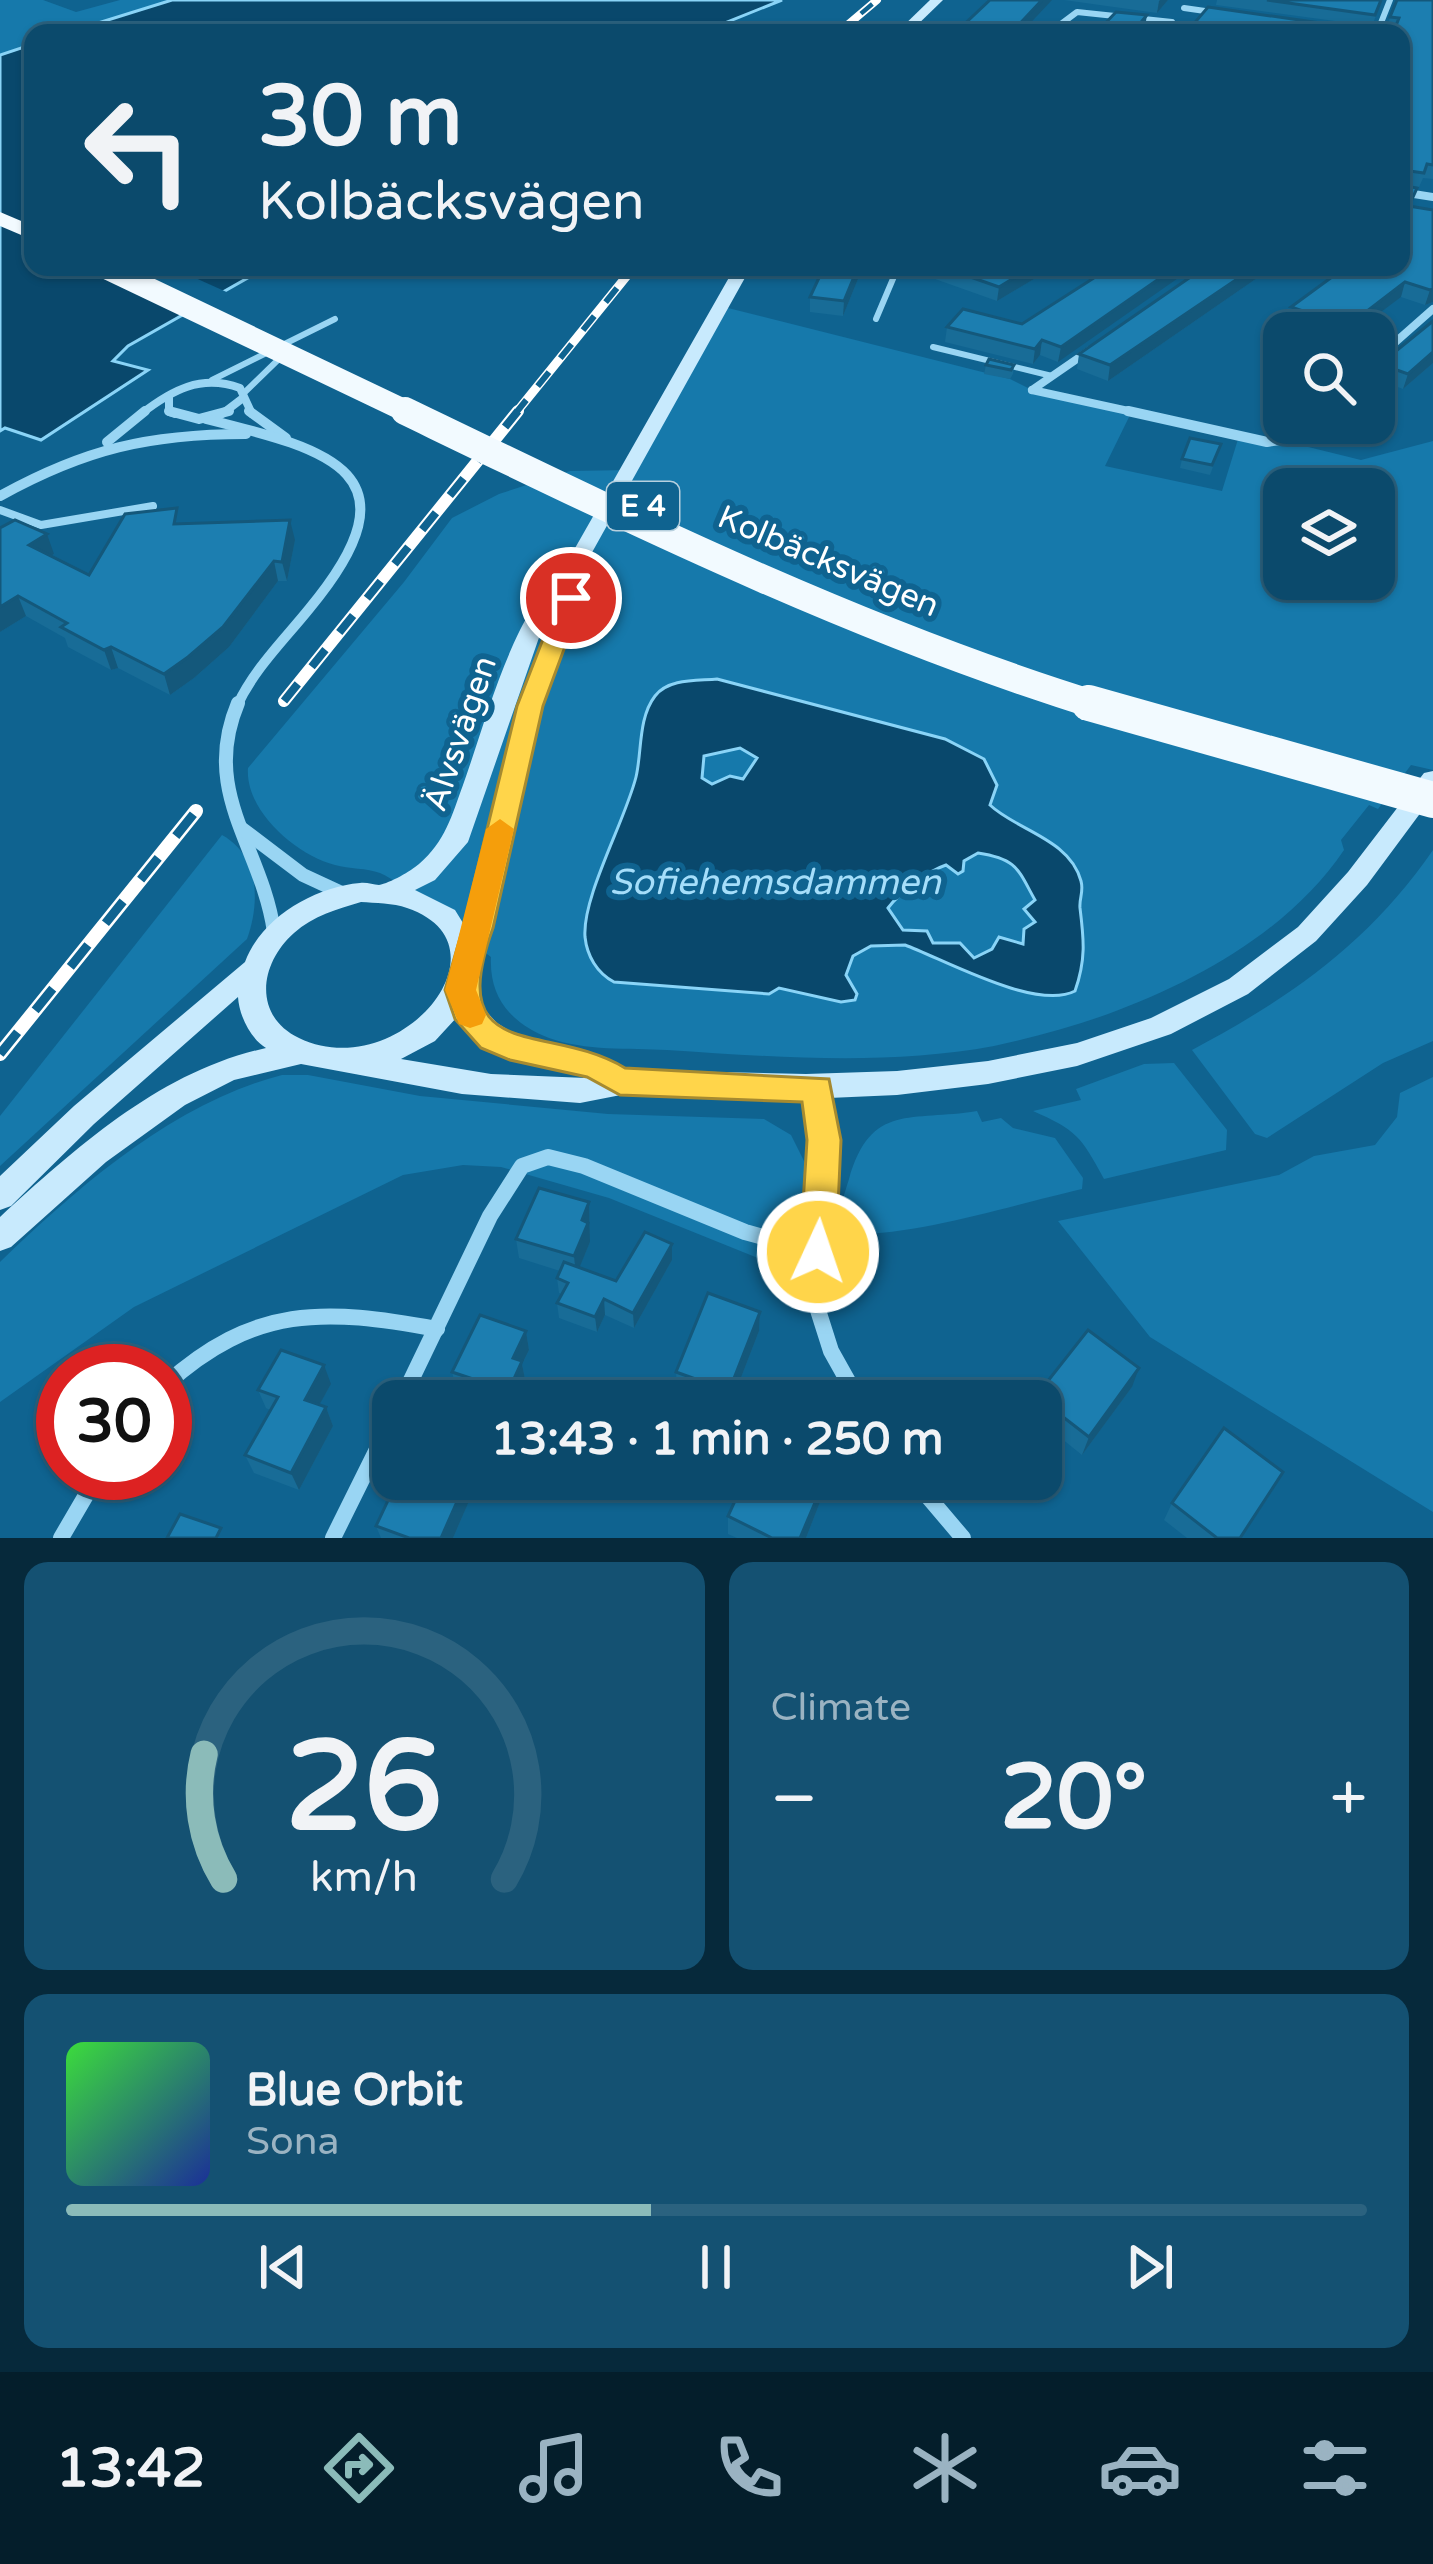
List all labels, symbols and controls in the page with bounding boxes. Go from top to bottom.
text: 30 m [258,67,462,168]
icon: left [60,72,216,228]
text: Kolbäcksvägen [258,169,645,234]
map controls [1263,312,1395,600]
button: search [1263,312,1395,444]
button: layers [1263,468,1395,600]
road number: E 4 [607,482,679,530]
street label: Kolbäcksvägen [712,497,945,626]
pin [520,547,622,649]
icon: arrive [538,565,604,631]
street label: Älvsvägen [416,651,505,816]
water label: Sofiehemsdammen [609,861,942,904]
position arrow [755,1189,881,1315]
speed limit sign: 30 [36,1344,192,1500]
text: 13:43 · 1 min · 250 m [491,1413,943,1467]
text: Climate [771,1684,911,1731]
text: 26 [286,1713,443,1864]
text: 20° [1000,1744,1147,1853]
text: − [771,1759,818,1839]
text: + [1330,1759,1367,1839]
text: km/h [310,1852,418,1903]
text: Blue Orbit [246,2064,463,2118]
text: Sona [246,2118,339,2165]
icon: previous [250,2234,316,2300]
icon: pause [683,2234,749,2300]
icon: next [1117,2234,1183,2300]
icon: directions [317,2426,401,2510]
icon: music [512,2426,596,2510]
icon: phone [707,2426,791,2510]
icon: climate [903,2426,987,2510]
icon: car [1098,2426,1182,2510]
icon: filters [1293,2426,1377,2510]
text: 13:42 [56,2436,205,2501]

